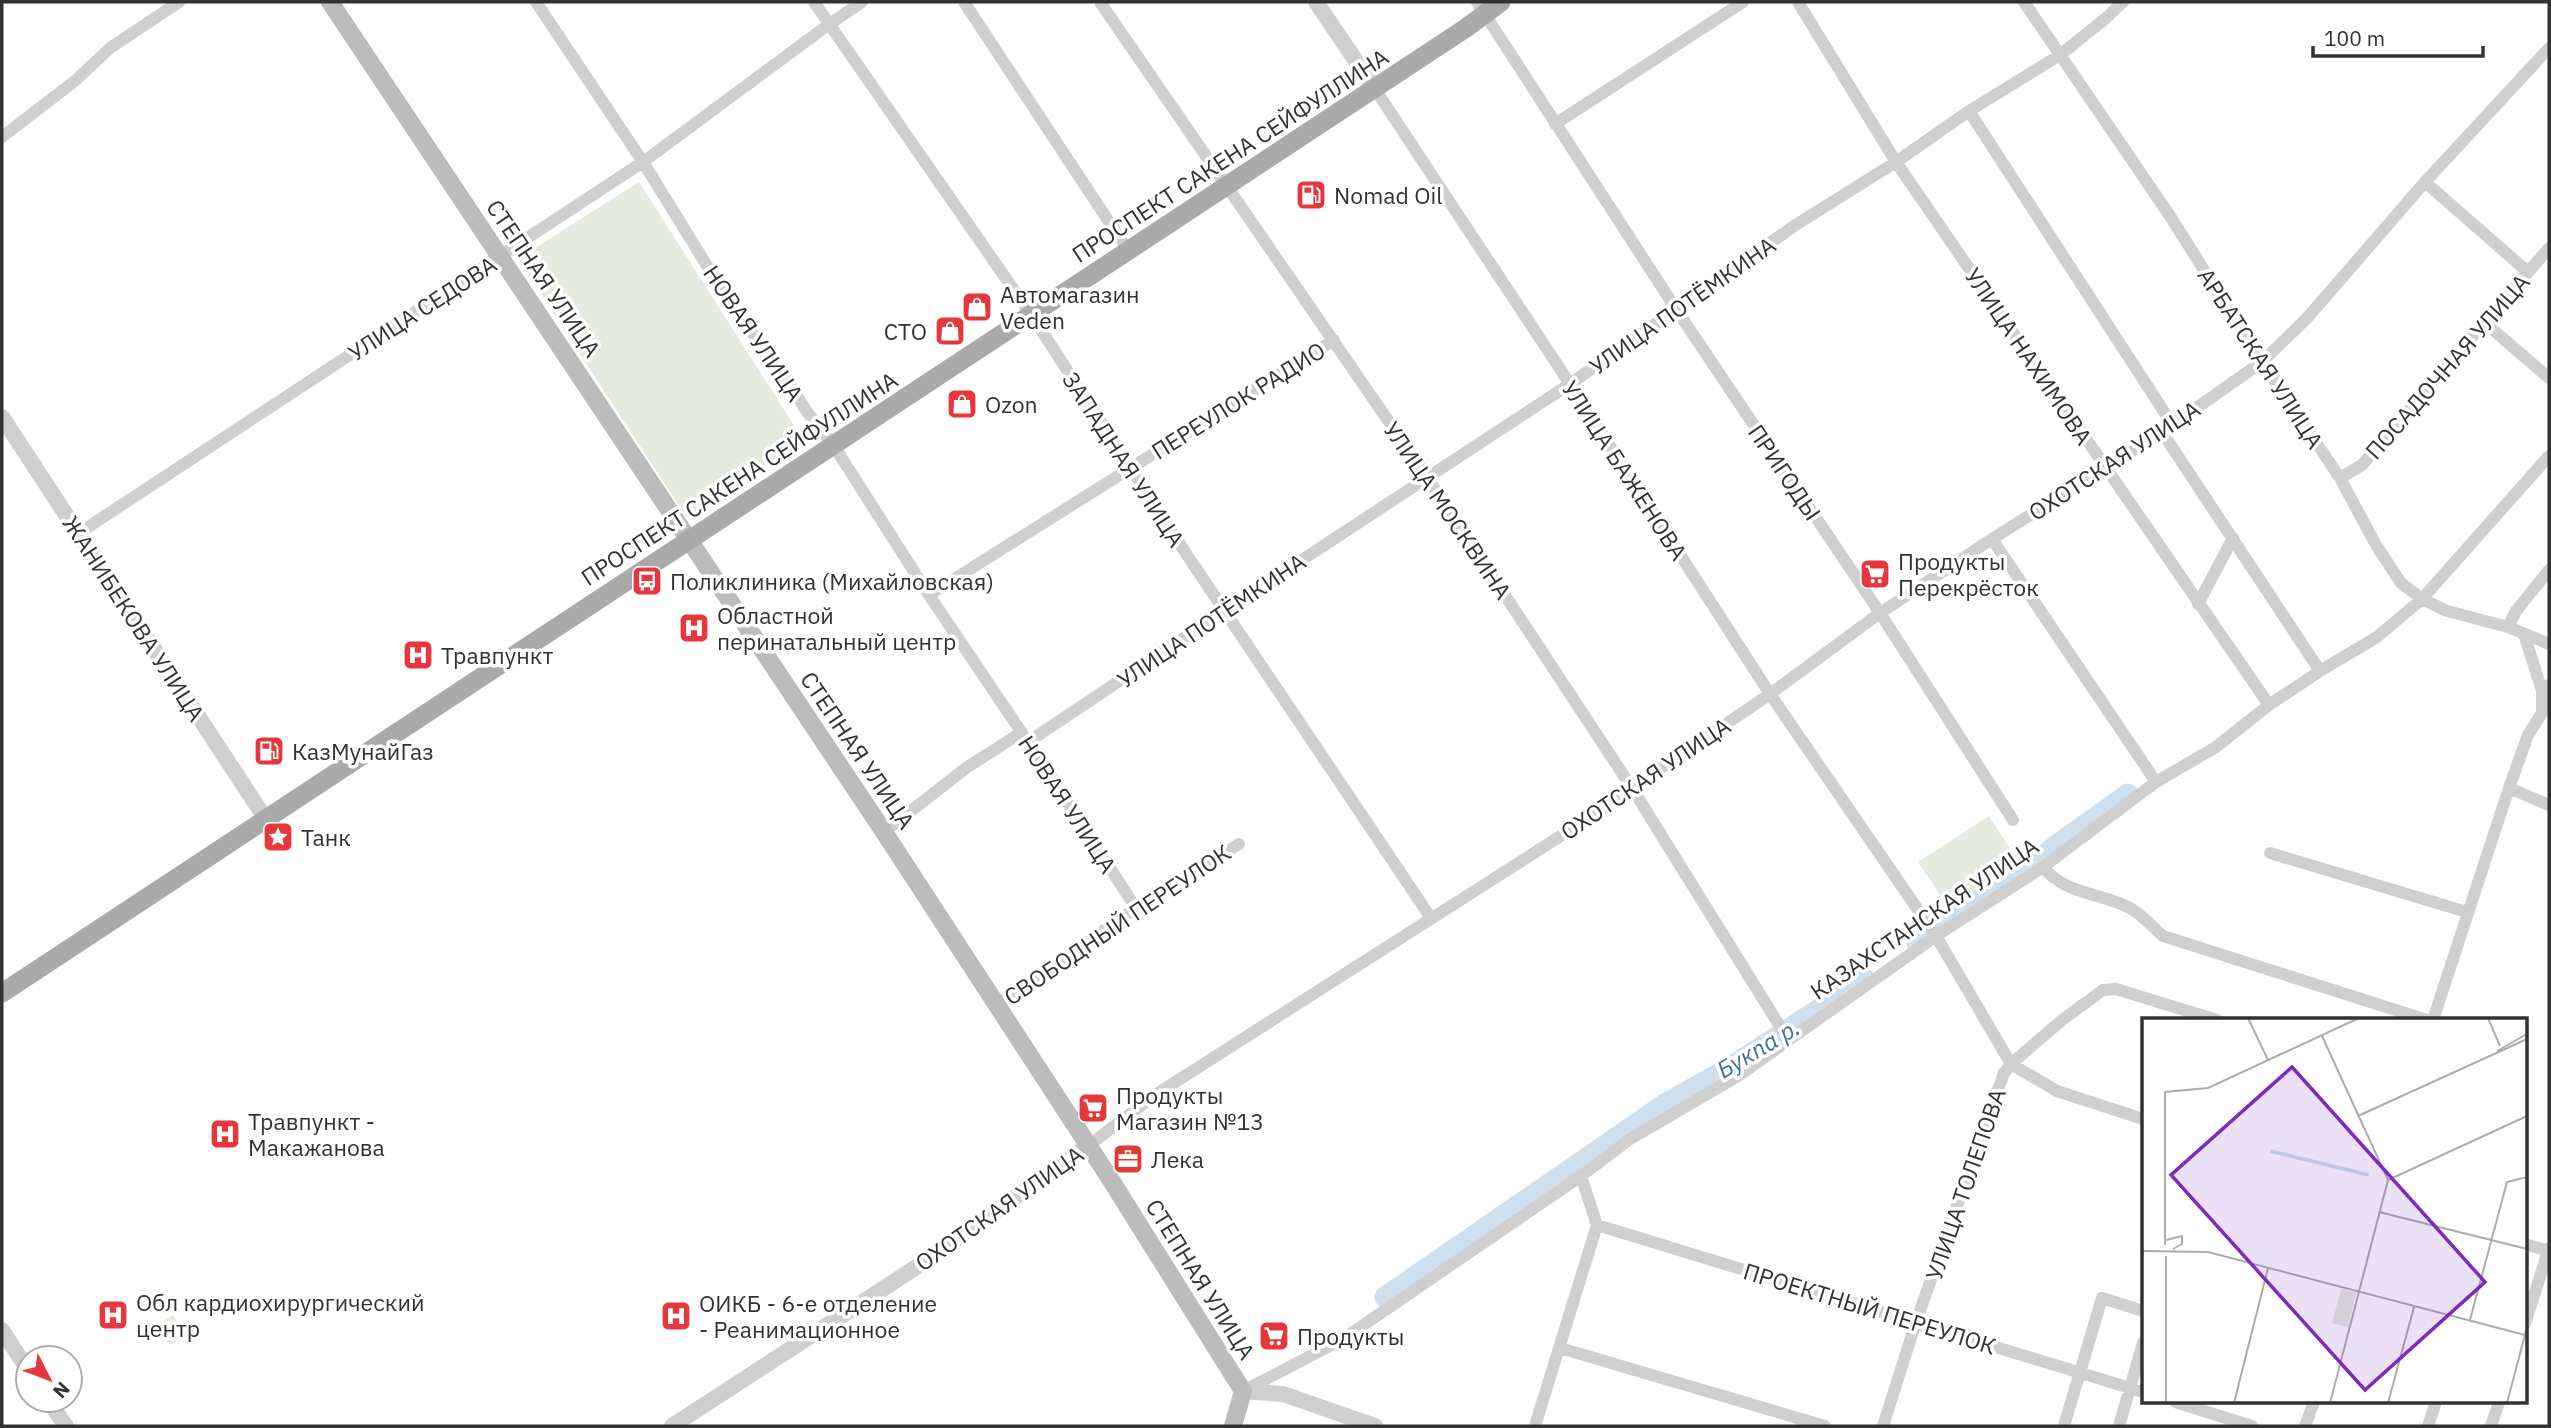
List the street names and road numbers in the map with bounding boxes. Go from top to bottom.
street label: ПРОСПЕКТ САКЕНА СЕЙФУЛЛИНА [1066,41,1394,269]
street label: СТЕПНАЯ УЛИЦА [480,193,608,363]
street label: УЛИЦА ПОТЁМКИНА [1583,229,1781,381]
street label: УЛИЦА СЕДОВА [342,249,502,367]
street label: НОВАЯ УЛИЦА [697,259,811,407]
street label: УЛИЦА НАХИМОВА [1959,262,2100,451]
street label: АРБАТСКАЯ УЛИЦА [2191,262,2331,454]
street label: ПОСАДОЧНАЯ УЛИЦА [2358,267,2536,465]
street label: ПЕРЕУЛОК РАДИО [1146,335,1330,465]
street label: ПРОСПЕКТ САКЕНА СЕЙФУЛЛИНА [575,364,903,592]
street label: ЗАПАДНАЯ УЛИЦА [1056,366,1192,553]
street label: УЛИЦА БАЖЕНОВА [1556,374,1695,566]
street label: ОХОТСКАЯ УЛИЦА [2023,393,2206,527]
street label: УЛИЦА МОСКВИНА [1377,415,1519,605]
street label: ПРИГОДЫ [1742,418,1828,526]
street label: ЖАНИБЕКОВА УЛИЦА [56,509,212,727]
street label: УЛИЦА ПОТЁМКИНА [1111,546,1311,694]
street label: СТЕПНАЯ УЛИЦА [794,665,922,835]
street label: ОХОТСКАЯ УЛИЦА [1554,710,1736,846]
street label: НОВАЯ УЛИЦА [1012,729,1124,879]
street label: КАЗАХСТАНСКАЯ УЛИЦА [1804,830,2044,1006]
street label: СВОБОДНЫЙ ПЕРЕУЛОК [998,837,1236,1011]
street label: УЛИЦА ТОЛЕПОВА [1918,1084,2012,1284]
street label: ОХОТСКАЯ УЛИЦА [909,1139,1089,1277]
street label: СТЕПНАЯ УЛИЦА [1140,1193,1263,1365]
street label: ПРОЕКТНЫЙ ПЕРЕУЛОК [1740,1255,2000,1361]

